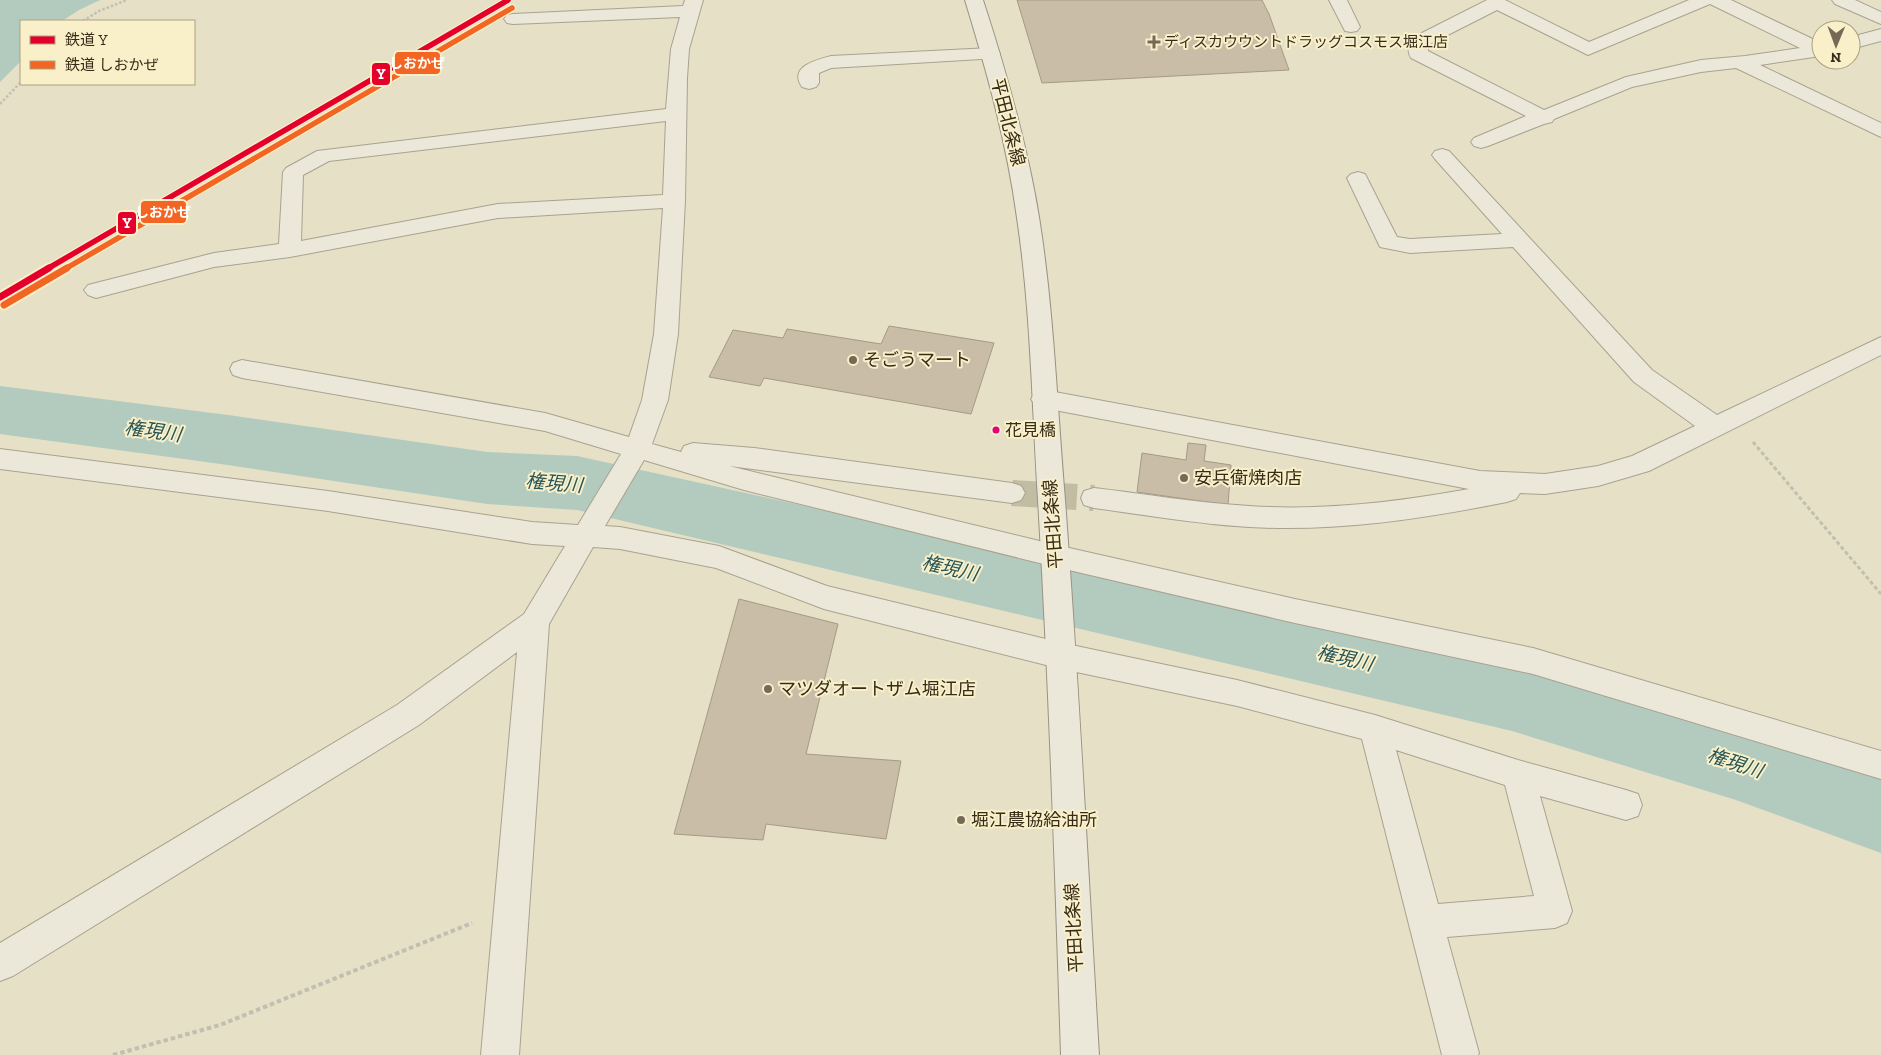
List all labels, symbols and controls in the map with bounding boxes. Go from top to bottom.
legend [20,20,195,85]
north arrow [1811,20,1861,70]
text: 鉄道 Y [65,31,108,49]
place label: ディスカウウントドラッグコスモス堀江店 [1164,33,1448,51]
marker: ディスカウウントドラッグコスモス堀江店 [1148,36,1160,48]
text: N [1830,49,1841,66]
line badge: しおかぜ [394,51,441,75]
text: しおかぜ [389,55,445,72]
text: 鉄道 しおかぜ [65,56,158,74]
line badge: Y [371,62,391,86]
text: Y [376,66,386,83]
street label: 平田北条線 [986,76,1030,168]
line badge: しおかぜ [140,200,187,224]
text: しおかぜ [135,204,191,221]
line badge: Y [117,211,137,235]
text: Y [122,215,132,232]
place label: そごうマート [863,349,971,371]
marker: そごうマート [847,354,859,366]
water label: 権現川 [123,416,185,447]
place label: 花見橋 [1005,420,1056,440]
marker: 花見橋 [991,425,1001,435]
place label: 安兵衛焼肉店 [1194,467,1302,489]
water label: 権現川 [525,469,585,497]
marker: 安兵衛焼肉店 [1178,472,1190,484]
street label: 平田北条線 [1039,478,1067,570]
water label: 権現川 [920,550,982,586]
water label: 権現川 [1315,640,1377,676]
place label: マツダオートザム堀江店 [778,678,976,700]
marker: マツダオートザム堀江店 [762,683,774,695]
water label: 権現川 [1704,743,1768,783]
place label: 堀江農協給油所 [971,809,1097,831]
marker: 堀江農協給油所 [955,814,967,826]
street label: 平田北条線 [1061,882,1087,974]

